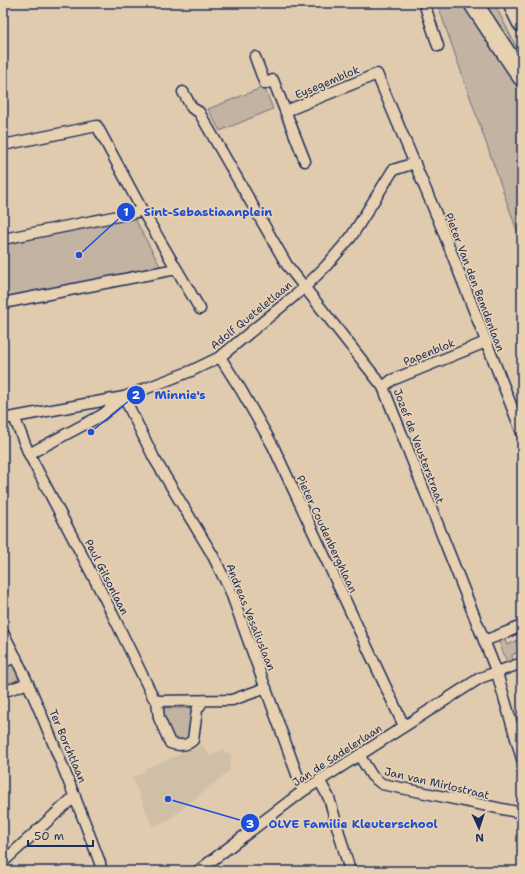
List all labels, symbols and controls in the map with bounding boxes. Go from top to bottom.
street label: Eysegemblok [293,62,362,103]
callout: Sint-Sebastiaanplein [116,200,280,224]
text: 1 [123,204,129,220]
text: Sint-Sebastiaanplein [144,204,272,220]
street label: Pieter Van den Bemdenlaan [441,211,508,354]
street label: Adolf Queteletlaan [207,278,296,353]
street label: Papenblok [401,335,457,370]
callout: Minnie's [126,383,213,407]
text: 2 [132,387,141,403]
text: Minnie's [154,387,206,403]
street label: Jozef de Veusterstraat [390,387,447,506]
street label: Pieter Coudenberghlaan [293,473,361,596]
street label: Paul Gilsonlaan [81,537,132,618]
street label: Andreas Vesaliuslaan [222,561,279,673]
street label: Ter Borchtlaan [45,707,90,785]
street label: Jan de Sadelerlaan [289,721,385,790]
street label: Jan van Mirlostraat [383,764,491,803]
north arrow [459,808,499,848]
callout: OLVE Familie Kleuterschool [240,811,445,835]
text: 3 [246,816,254,832]
text: OLVE Familie Kleuterschool [268,816,438,832]
scale bar [28,822,93,848]
text: 50 m [34,828,64,844]
text: N [474,830,484,845]

